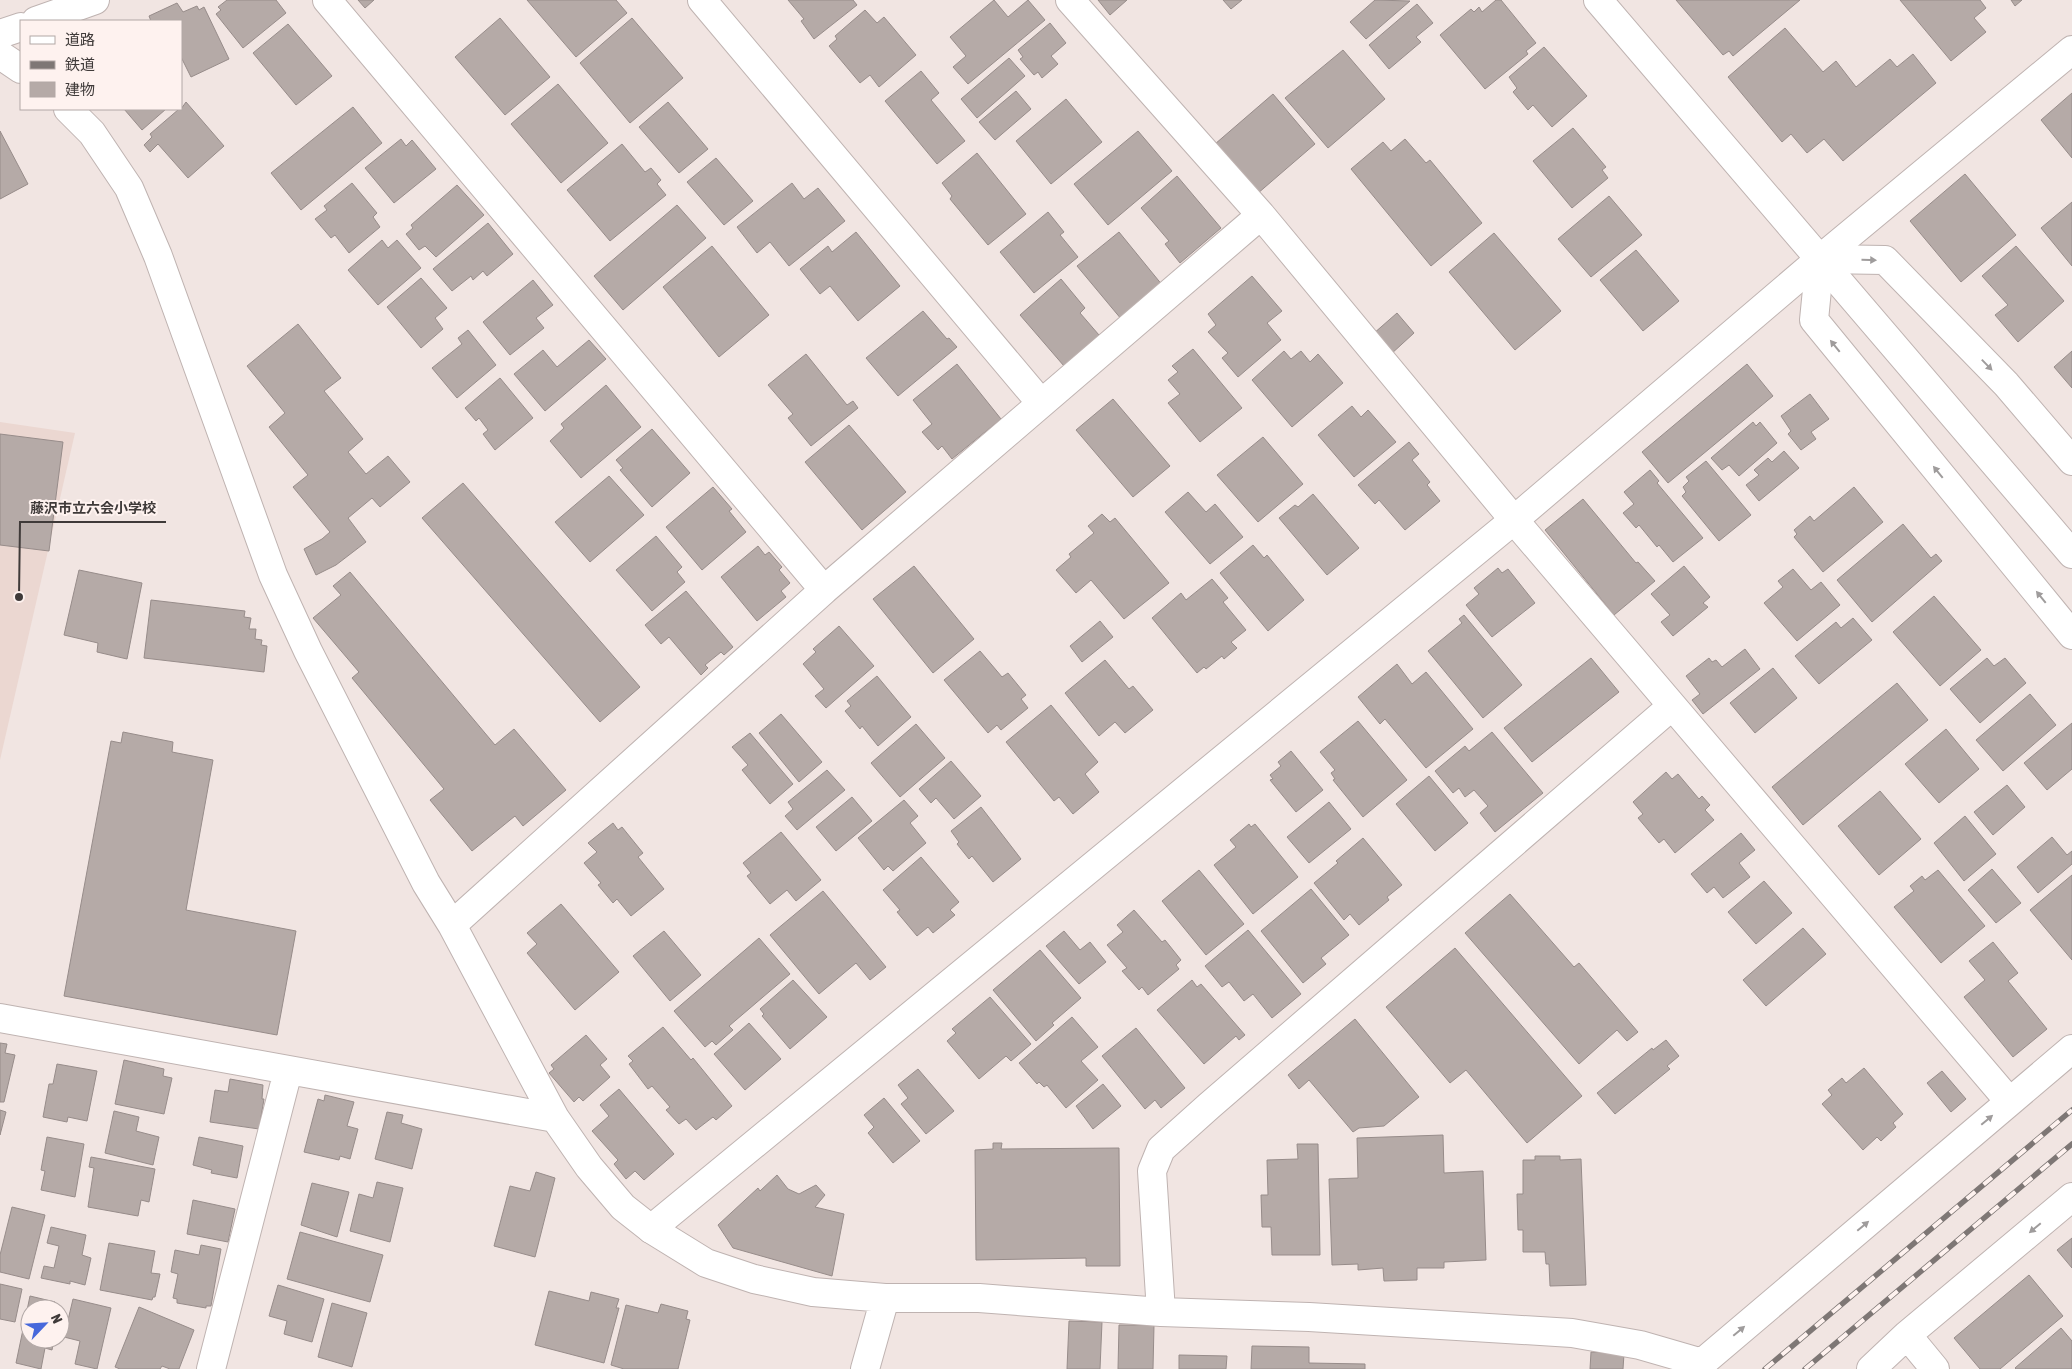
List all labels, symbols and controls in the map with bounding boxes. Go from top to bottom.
legend [20,20,182,110]
text: 道路 [65,31,95,48]
text: 鉄道 [65,56,95,73]
text: 建物 [65,81,95,98]
one-way arrow [1861,256,1877,264]
one-way arrow [1830,340,1841,353]
one-way arrow [1981,359,1993,371]
one-way arrow [1933,465,1944,478]
callout: 藤沢市立六会小学校 [20,493,166,522]
text: 藤沢市立六会小学校 [30,500,156,516]
one-way arrow [2036,591,2047,604]
one-way arrow [1980,1115,1993,1126]
one-way arrow [1856,1220,1869,1231]
one-way arrow [2029,1222,2041,1234]
north arrow [20,1299,70,1349]
text: N [48,1311,66,1326]
one-way arrow [1733,1326,1745,1337]

